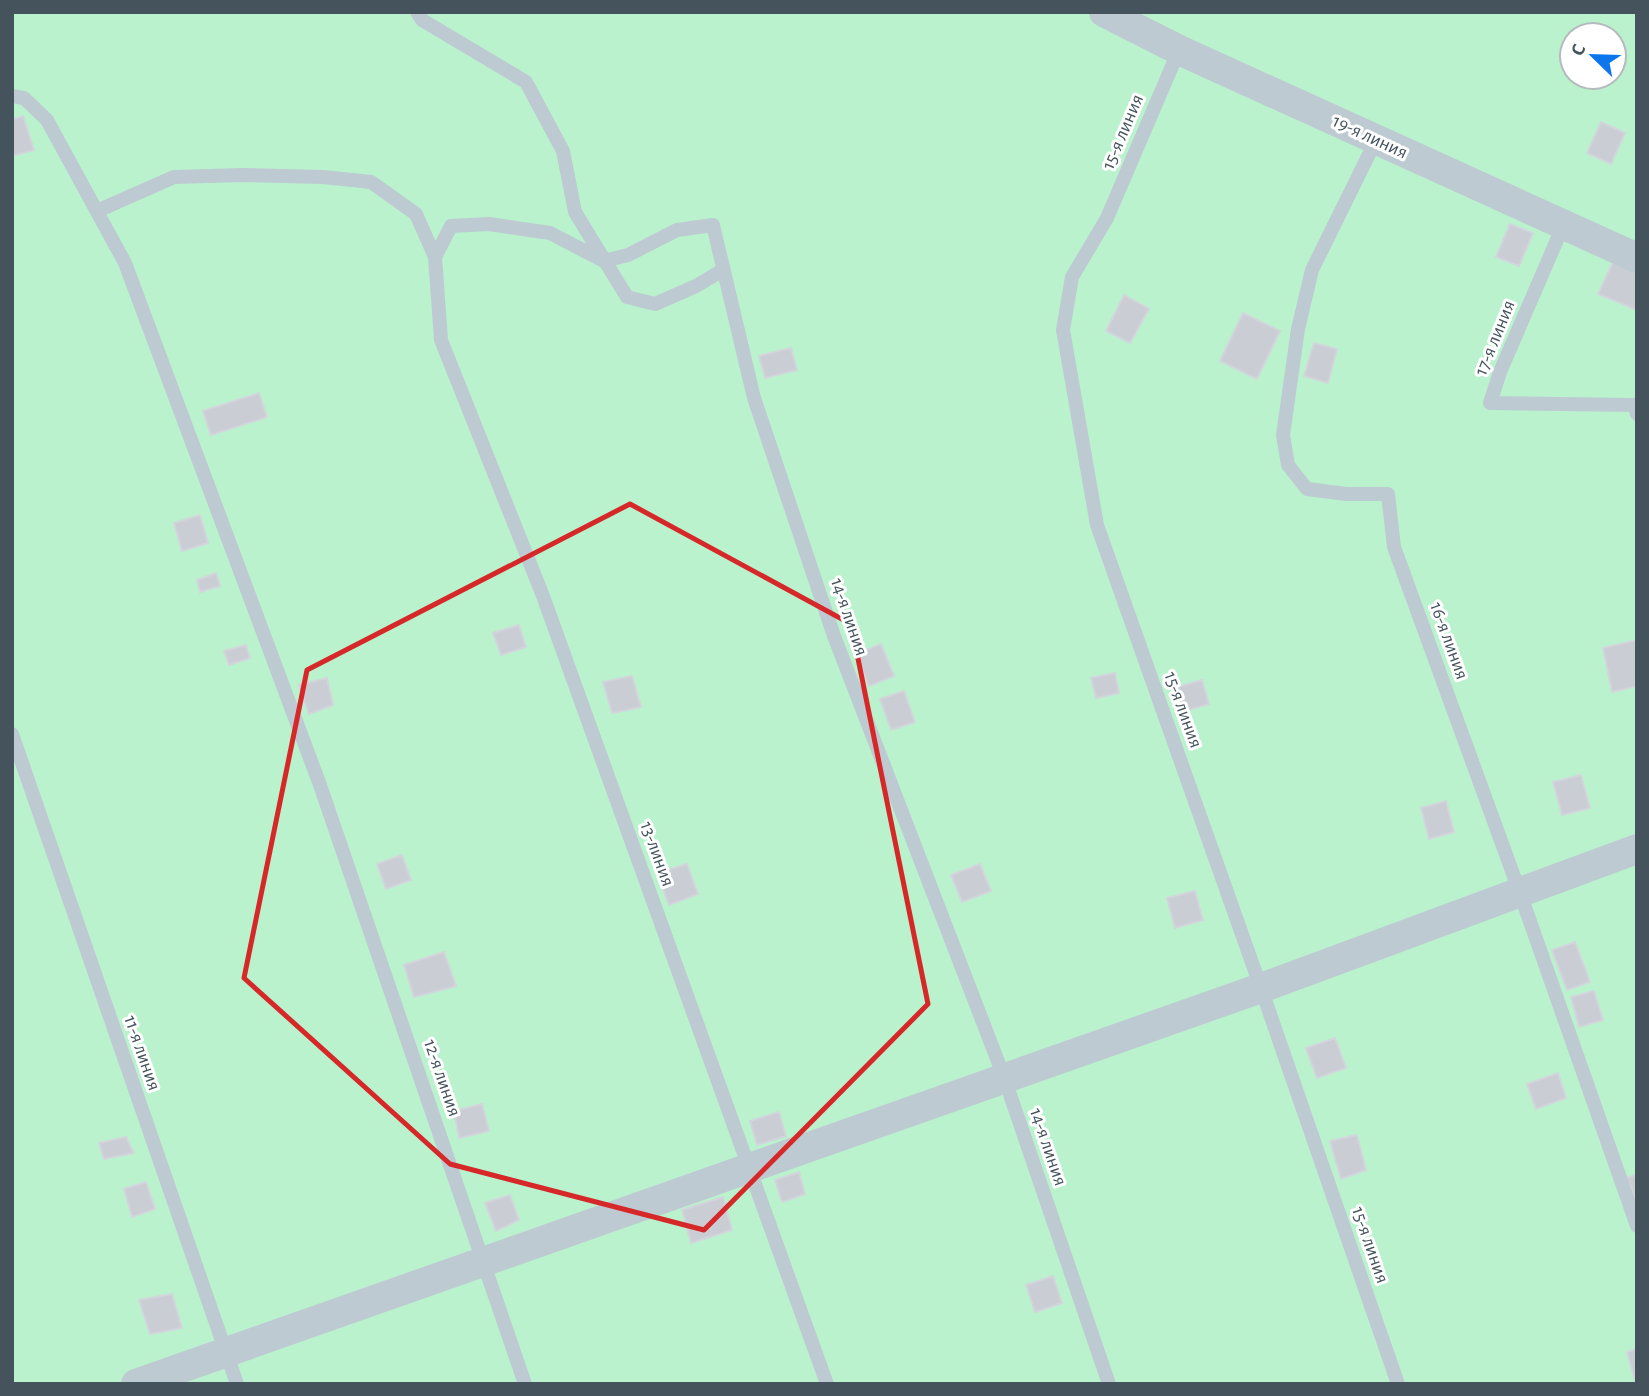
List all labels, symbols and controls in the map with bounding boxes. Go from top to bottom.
north arrow [1558,21,1628,91]
text: С [1568,41,1590,58]
street label: 15-я линия [1099,92,1147,172]
street label: 19-я линия [1330,111,1410,163]
street label: 17-я линия [1471,298,1519,378]
street label: 14-я линия [827,576,871,658]
street label: 16-я линия [1426,600,1472,682]
street label: 15-я линия [1160,669,1206,751]
street label: 13-линия [637,819,677,889]
street label: 11-я линия [120,1013,164,1093]
street label: 12-я линия [420,1037,464,1119]
street label: 14-я линия [1026,1106,1070,1188]
street label: 15-я линия [1348,1204,1392,1286]

